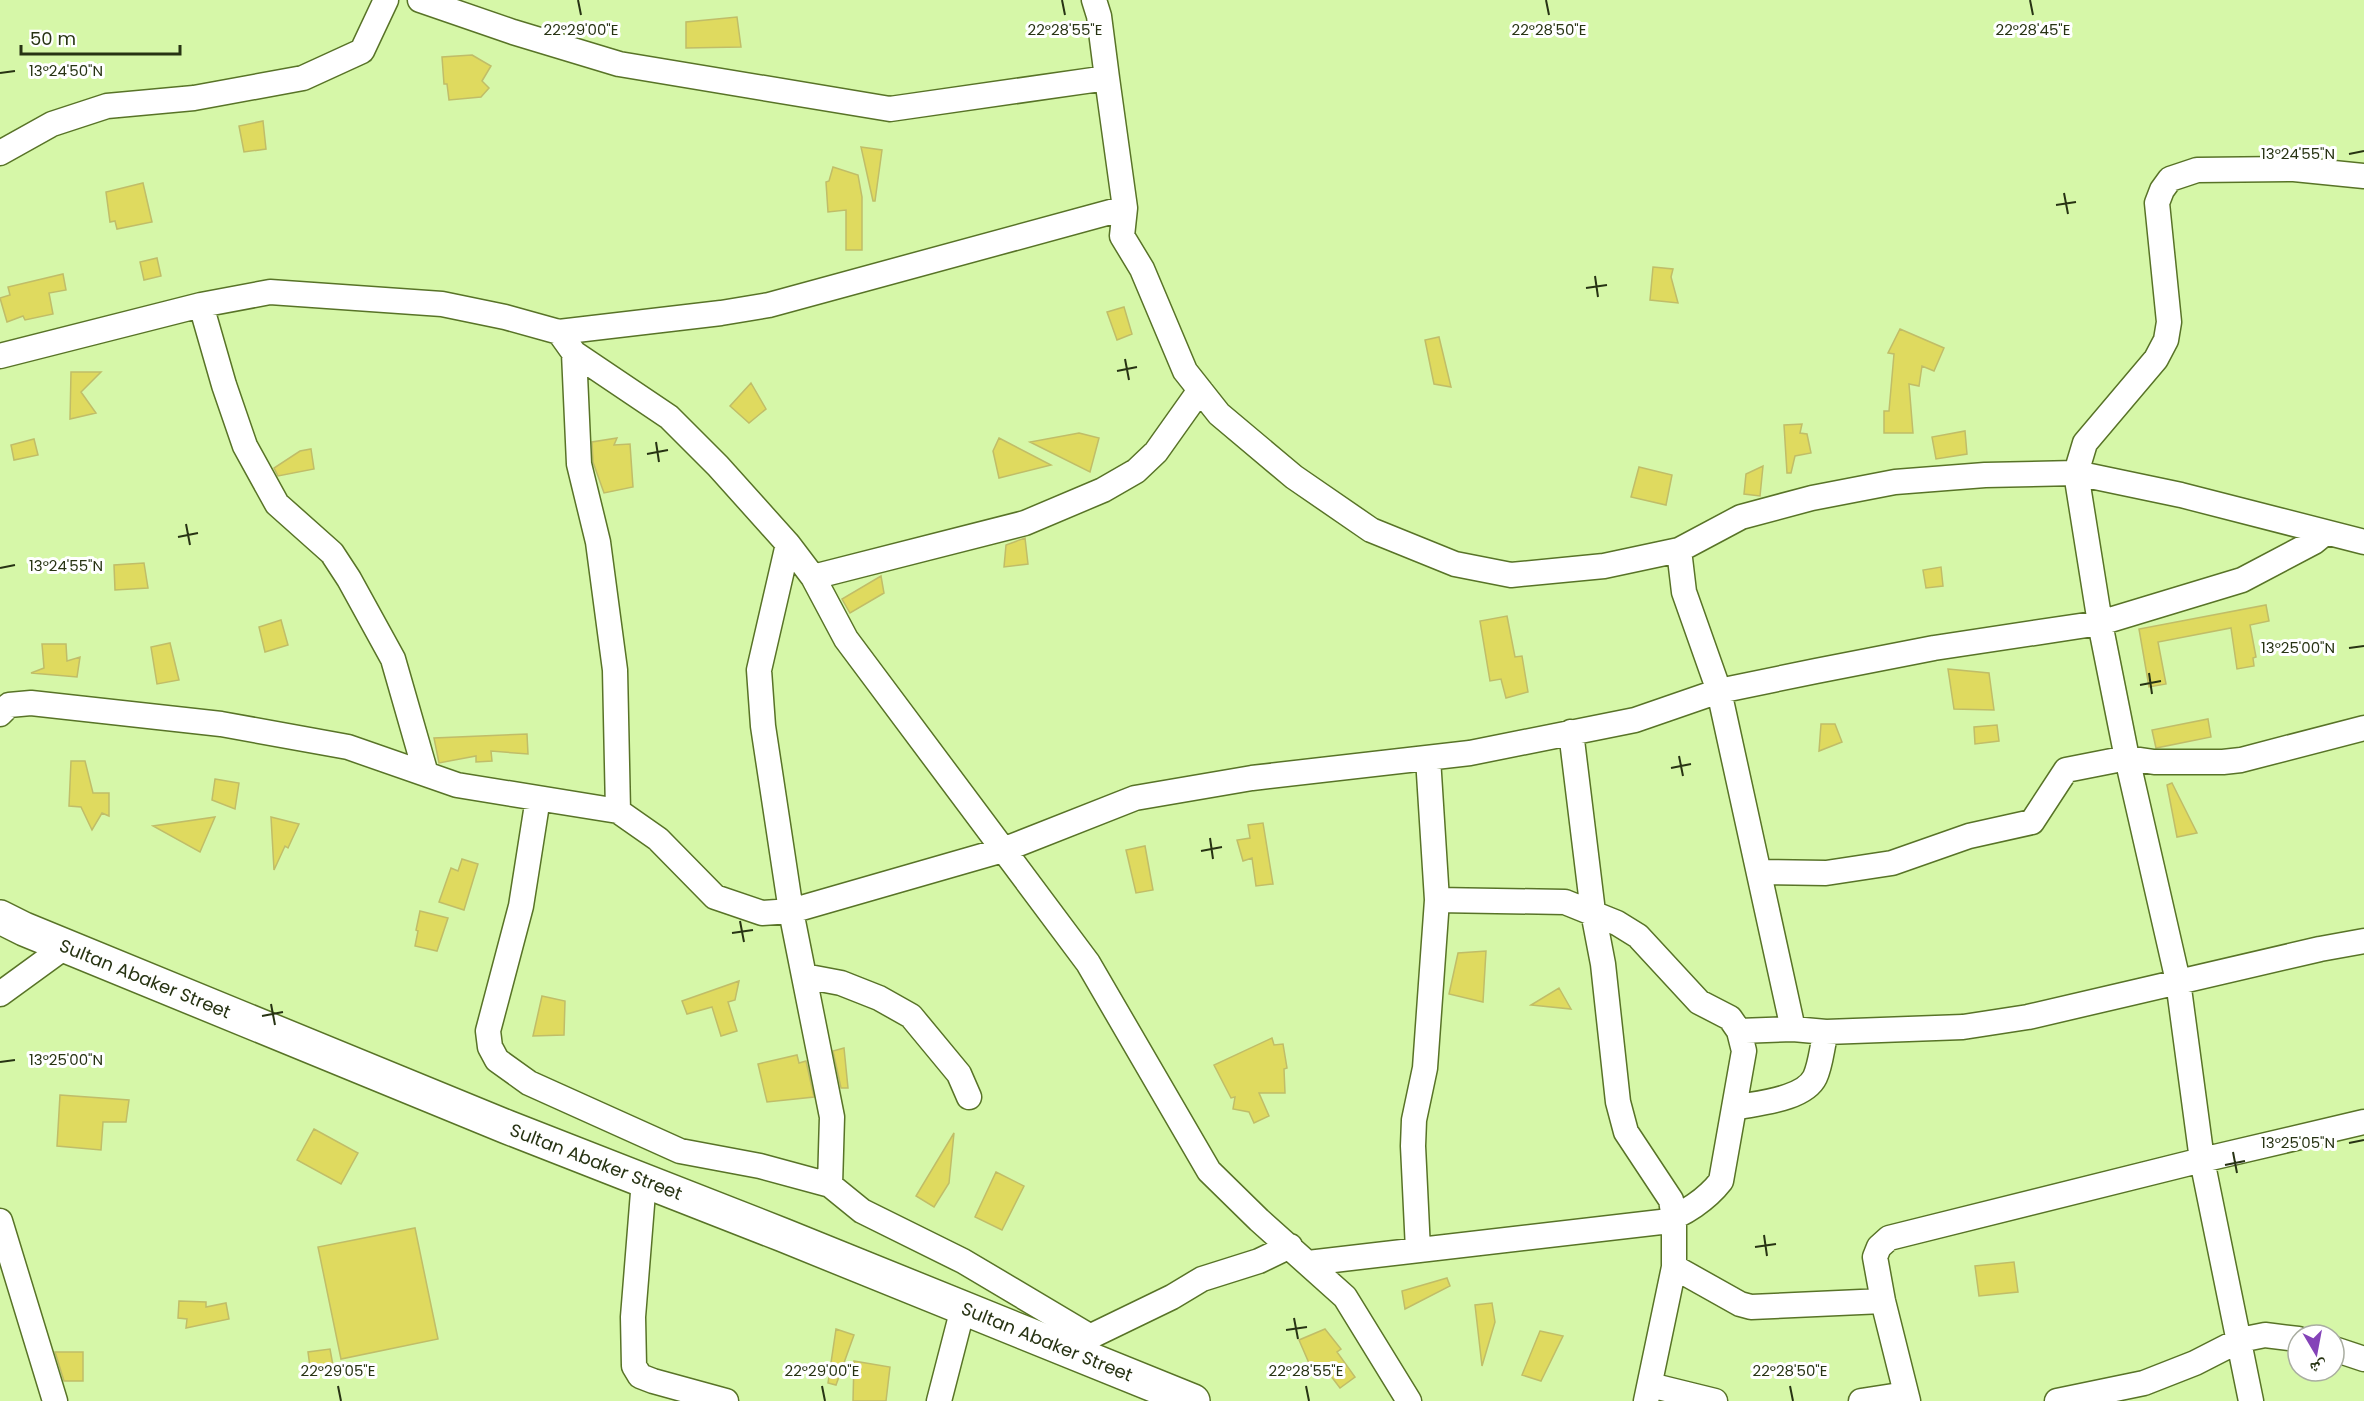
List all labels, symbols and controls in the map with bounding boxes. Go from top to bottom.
scale bar [21,18,180,56]
text: 22°29'00"E [544,19,618,40]
text: 22°28'55"E [1028,19,1102,40]
text: 22°28'50"E [1512,19,1586,40]
text: 22°28'45"E [1996,19,2070,40]
text: 50 m [30,26,76,51]
text: 13°24'50"N [29,60,103,81]
text: 13°24'55"N [2261,143,2335,164]
text: 13°24'55"N [29,555,103,576]
text: 13°25'00"N [2261,637,2335,658]
street label: Sultan Abaker Street [56,933,235,1024]
text: 13°25'00"N [29,1049,103,1070]
street label: Sultan Abaker Street [506,1117,686,1206]
text: 13°25'05"N [2261,1132,2335,1153]
street label: Sultan Abaker Street [958,1296,1137,1387]
north arrow [2286,1323,2346,1383]
text: ش [2308,1354,2329,1380]
text: 22°29'05"E [301,1360,375,1381]
text: 22°29'00"E [785,1360,859,1381]
text: 22°28'55"E [1269,1360,1343,1381]
text: 22°28'50"E [1753,1360,1827,1381]

